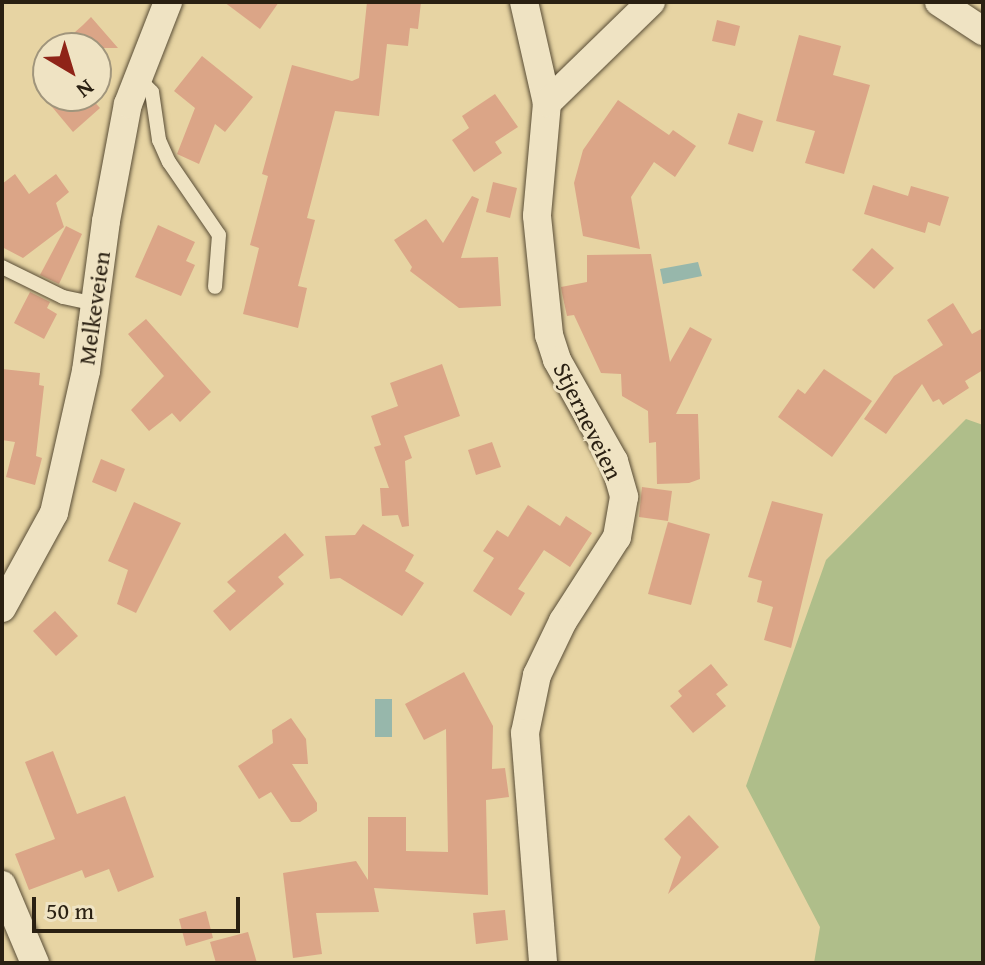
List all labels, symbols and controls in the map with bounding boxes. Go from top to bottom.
north arrow [32,32,112,112]
text: N [70,72,101,106]
street label: Melkeveien [72,249,116,367]
street label: Stjerneveien [547,358,629,484]
scale bar [36,881,244,931]
text: 50 m [46,893,94,928]

